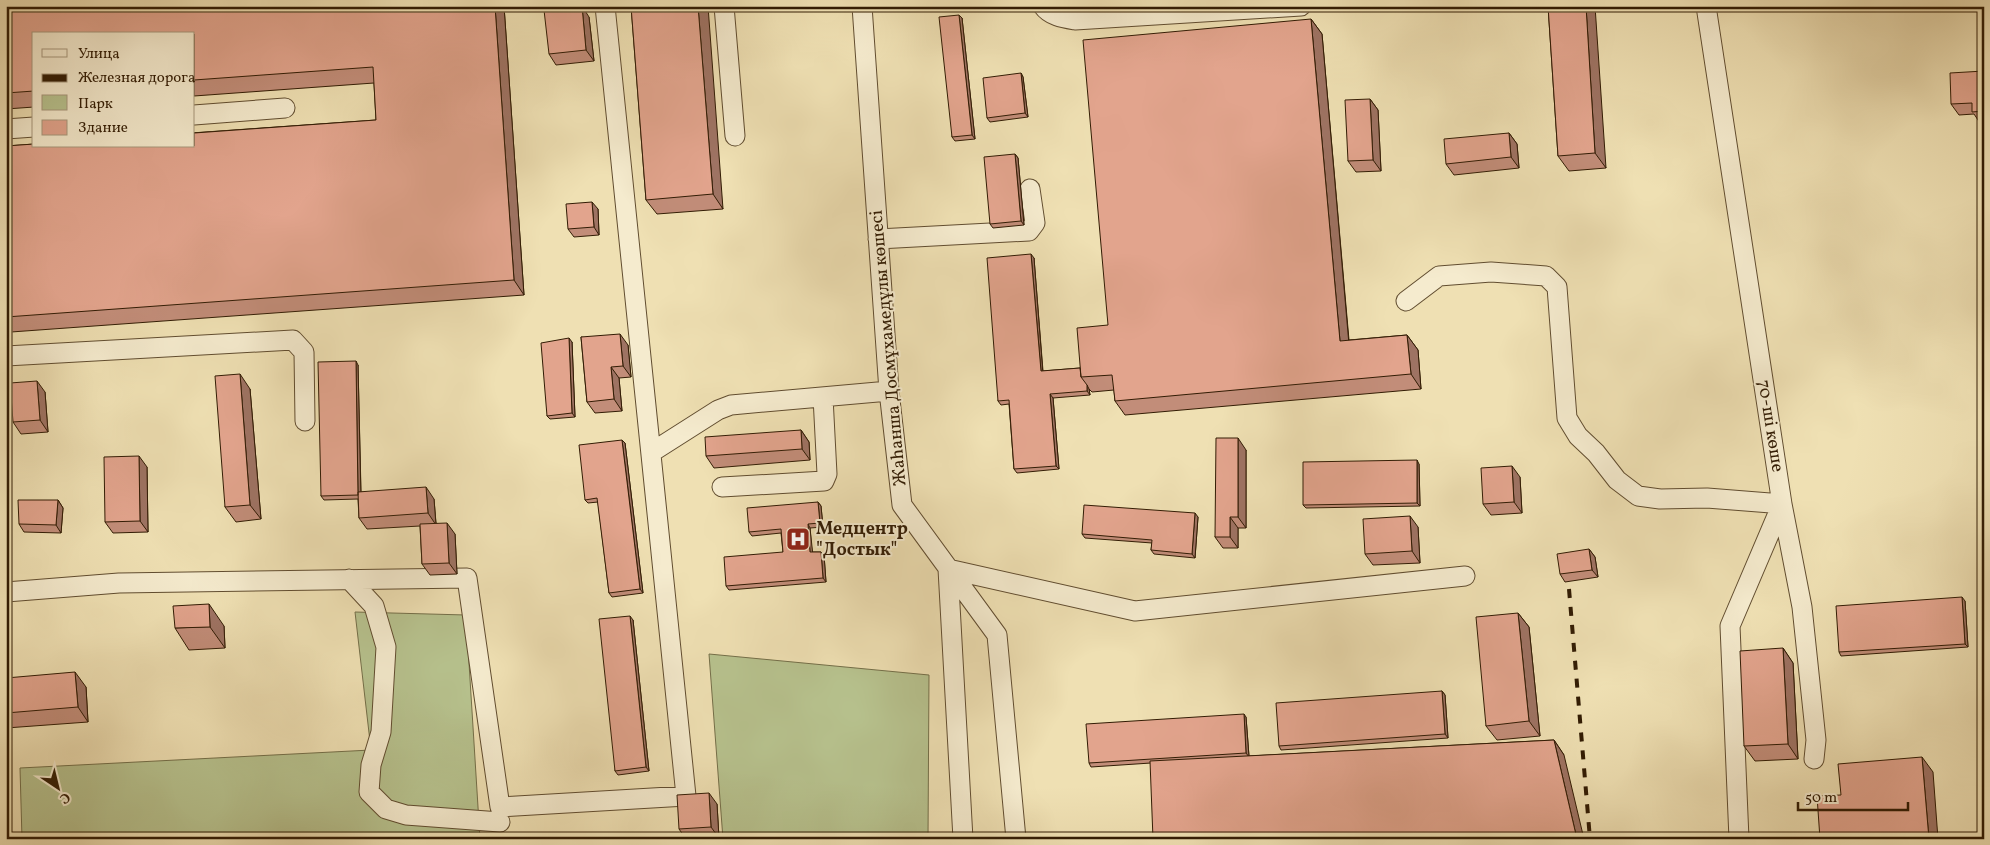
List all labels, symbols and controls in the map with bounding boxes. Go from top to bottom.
legend [32,32,195,148]
text: Улица [78,44,120,65]
text: Железная дорога [78,68,195,89]
text: Парк [78,94,113,115]
text: Здание [78,118,128,139]
street label: Жаһанша Досмұхамедұлы көшесі [864,209,914,487]
street label: 70-ші көше [1750,378,1790,474]
place label: Медцентр "Достык" [816,517,908,563]
hospital icon: Медцентр "Достык" [785,526,811,552]
north arrow [32,762,82,812]
scale bar [1798,780,1908,812]
text: С [55,787,74,808]
text: 50 m [1805,788,1837,809]

